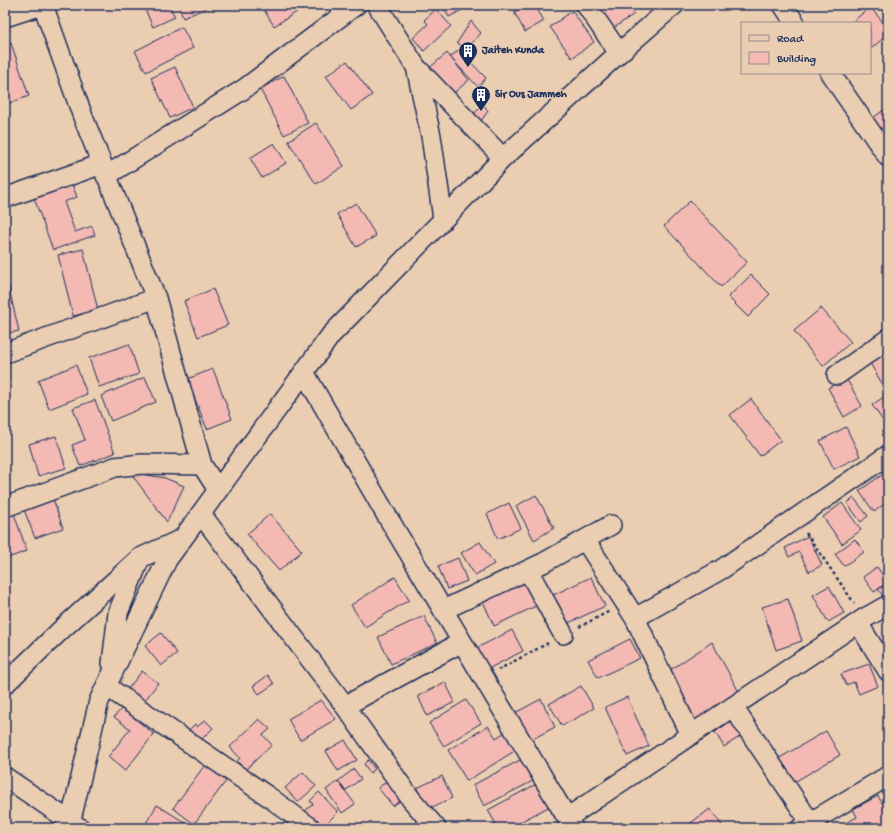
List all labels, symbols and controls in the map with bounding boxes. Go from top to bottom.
legend [741,22,871,74]
text: Road [777,33,804,47]
building icon: Jaiteh Kunda [457,40,479,68]
place label: Jaiteh Kunda [481,44,545,57]
text: Building [776,53,816,67]
building icon: Sir Ous Jammeh [470,84,492,112]
place label: Sir Ous Jammeh [495,89,567,101]

